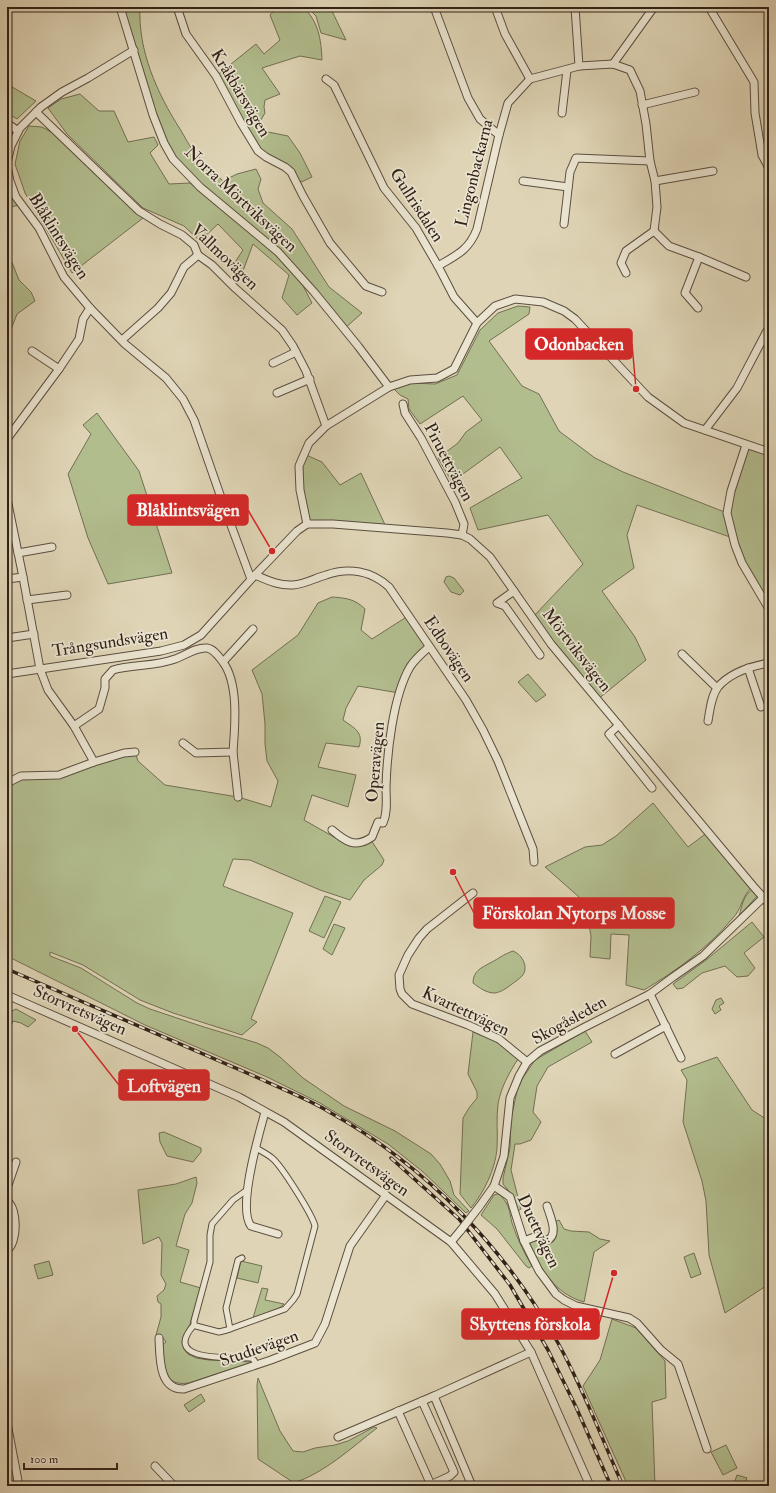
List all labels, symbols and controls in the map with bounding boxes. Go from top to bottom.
street label: Kråkbärsvägen [206,45,276,141]
street label: Lingonbackarna [450,116,498,229]
street label: Norra Mörtviksvägen [180,141,302,257]
street label: Gullrisdalen [385,164,449,246]
street label: Blåklintsvägen [24,189,94,283]
street label: Vallmovägen [187,220,263,295]
callout: Odonbacken [526,329,632,359]
text: Odonbacken [534,333,625,356]
street label: Piruettvägen [420,419,479,505]
callout: Blåklintsvägen [128,495,248,525]
text: Blåklintsvägen [136,499,241,522]
street label: Mörtviksvägen [538,604,616,696]
street label: Edbovägen [419,612,479,686]
street label: Trångsundsvägen [50,622,170,662]
street label: Operavägen [361,720,390,803]
callout: Förskolan Nytorps Mosse [474,898,674,928]
text: Förskolan Nytorps Mosse [482,902,666,925]
street label: Storvretsvägen [30,980,130,1040]
street label: Kvartettvägen [419,982,513,1040]
street label: Skogåsleden [528,991,610,1049]
callout: Loftvägen [119,1070,209,1100]
text: Loftvägen [127,1075,202,1098]
street label: Storvretsvägen [320,1125,414,1201]
street label: Duettvägen [513,1191,565,1272]
callout: Skyttens förskola [462,1309,599,1339]
text: Skyttens förskola [469,1313,591,1336]
street label: Studievägen [217,1325,301,1371]
scale bar [24,1445,117,1471]
text: 100 m [30,1452,59,1467]

